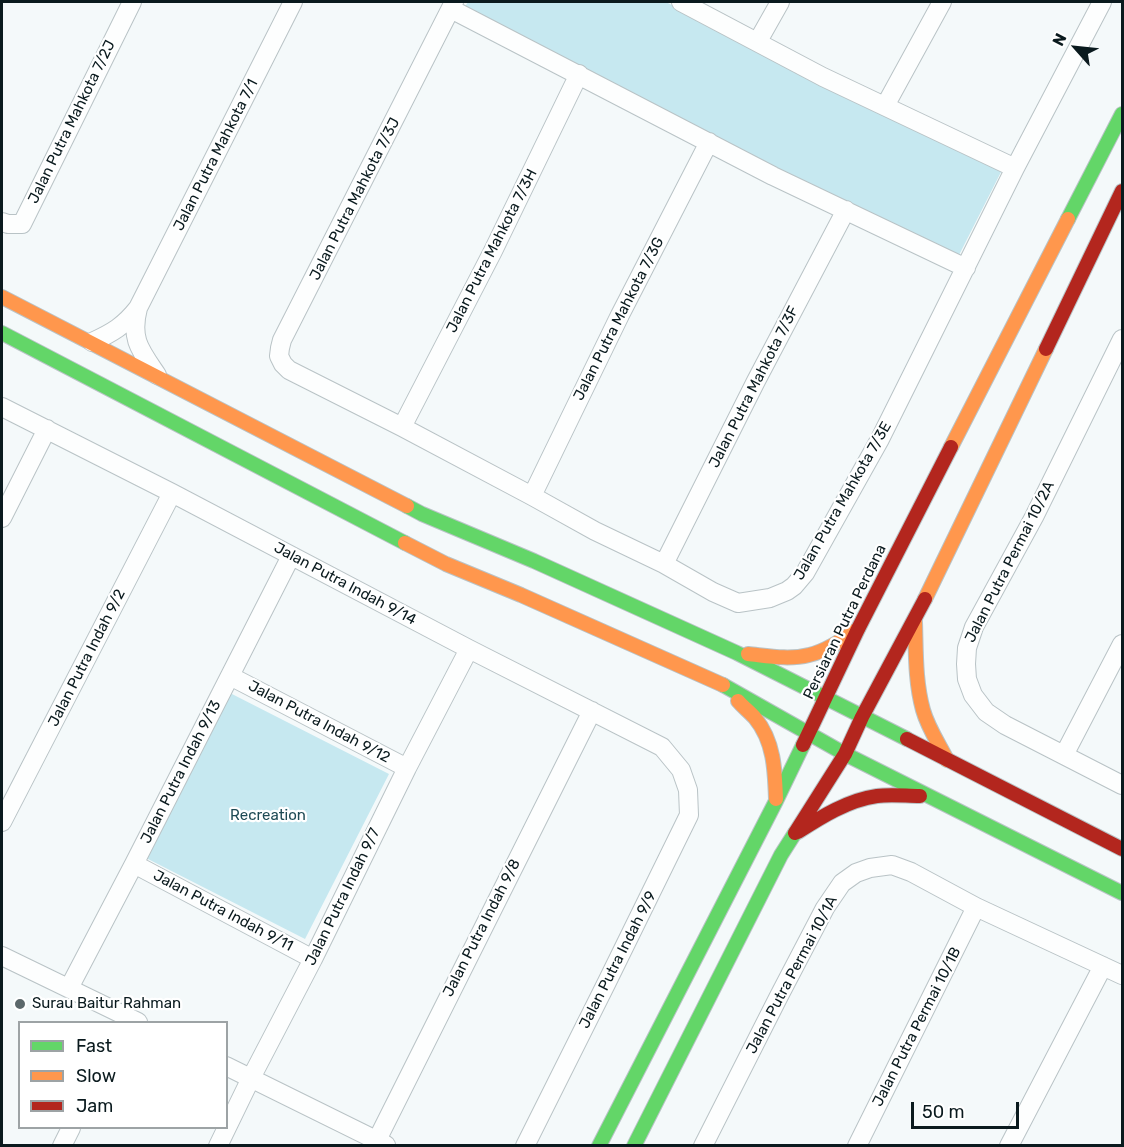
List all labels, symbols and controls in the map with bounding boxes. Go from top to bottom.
north arrow [1046,18,1106,78]
text: N [1048,30,1071,49]
street label: Jalan Putra Mahkota 7/2J [25,37,119,207]
street label: Jalan Putra Mahkota 7/1 [170,76,262,234]
street label: Jalan Putra Mahkota 7/3J [306,115,404,283]
street label: Jalan Putra Mahkota 7/3H [443,166,541,336]
street label: Jalan Putra Mahkota 7/3G [570,234,668,404]
street label: Jalan Putra Mahkota 7/3F [705,303,803,471]
street label: Jalan Putra Mahkota 7/3E [790,419,896,583]
street label: Jalan Putra Permai 10/2A [961,478,1059,646]
street label: Jalan Putra Indah 9/14 [271,539,419,629]
street label: Persiaran Putra Perdana [800,542,890,702]
street label: Jalan Putra Indah 9/2 [45,586,129,730]
street label: Jalan Putra Indah 9/12 [245,677,393,767]
street label: Jalan Putra Indah 9/13 [137,697,225,847]
park label: Recreation [230,807,306,825]
street label: Jalan Putra Indah 9/7 [302,825,384,969]
street label: Jalan Putra Indah 9/8 [439,856,525,1000]
street label: Jalan Putra Indah 9/11 [150,866,296,956]
street label: Jalan Putra Indah 9/9 [576,888,660,1032]
street label: Jalan Putra Permai 10/1A [743,893,841,1057]
street label: Jalan Putra Permai 10/1B [869,944,965,1110]
place label: Surau Baitur Rahman [32,995,181,1013]
marker: Surau Baitur Rahman [13,997,27,1011]
legend [18,1021,228,1129]
text: Fast [76,1035,112,1057]
text: Slow [76,1065,116,1087]
scale bar [914,1090,1022,1128]
text: Jam [76,1095,113,1117]
text: 50 m [922,1101,965,1123]

